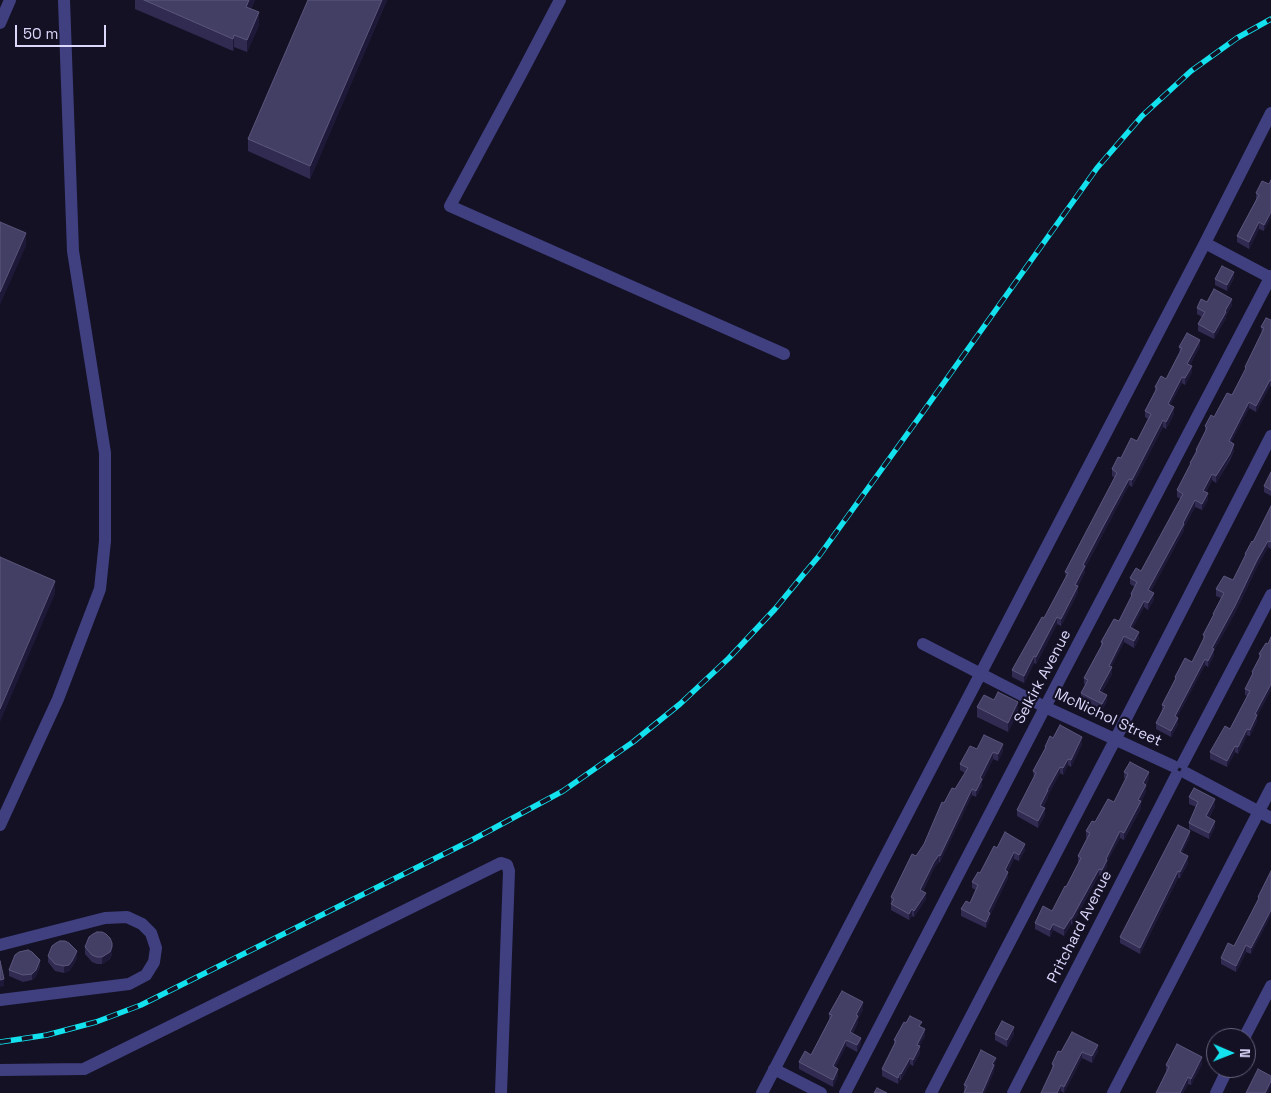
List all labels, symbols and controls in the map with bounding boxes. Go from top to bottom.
scale bar [18,15,109,47]
text: 50 m [23,24,58,43]
street label: Selkirk Avenue [1011,627,1075,727]
street label: McNichol Street [1051,685,1165,751]
street label: Pritchard Avenue [1044,868,1116,986]
north arrow [1206,1028,1256,1078]
text: N [1236,1048,1254,1058]

